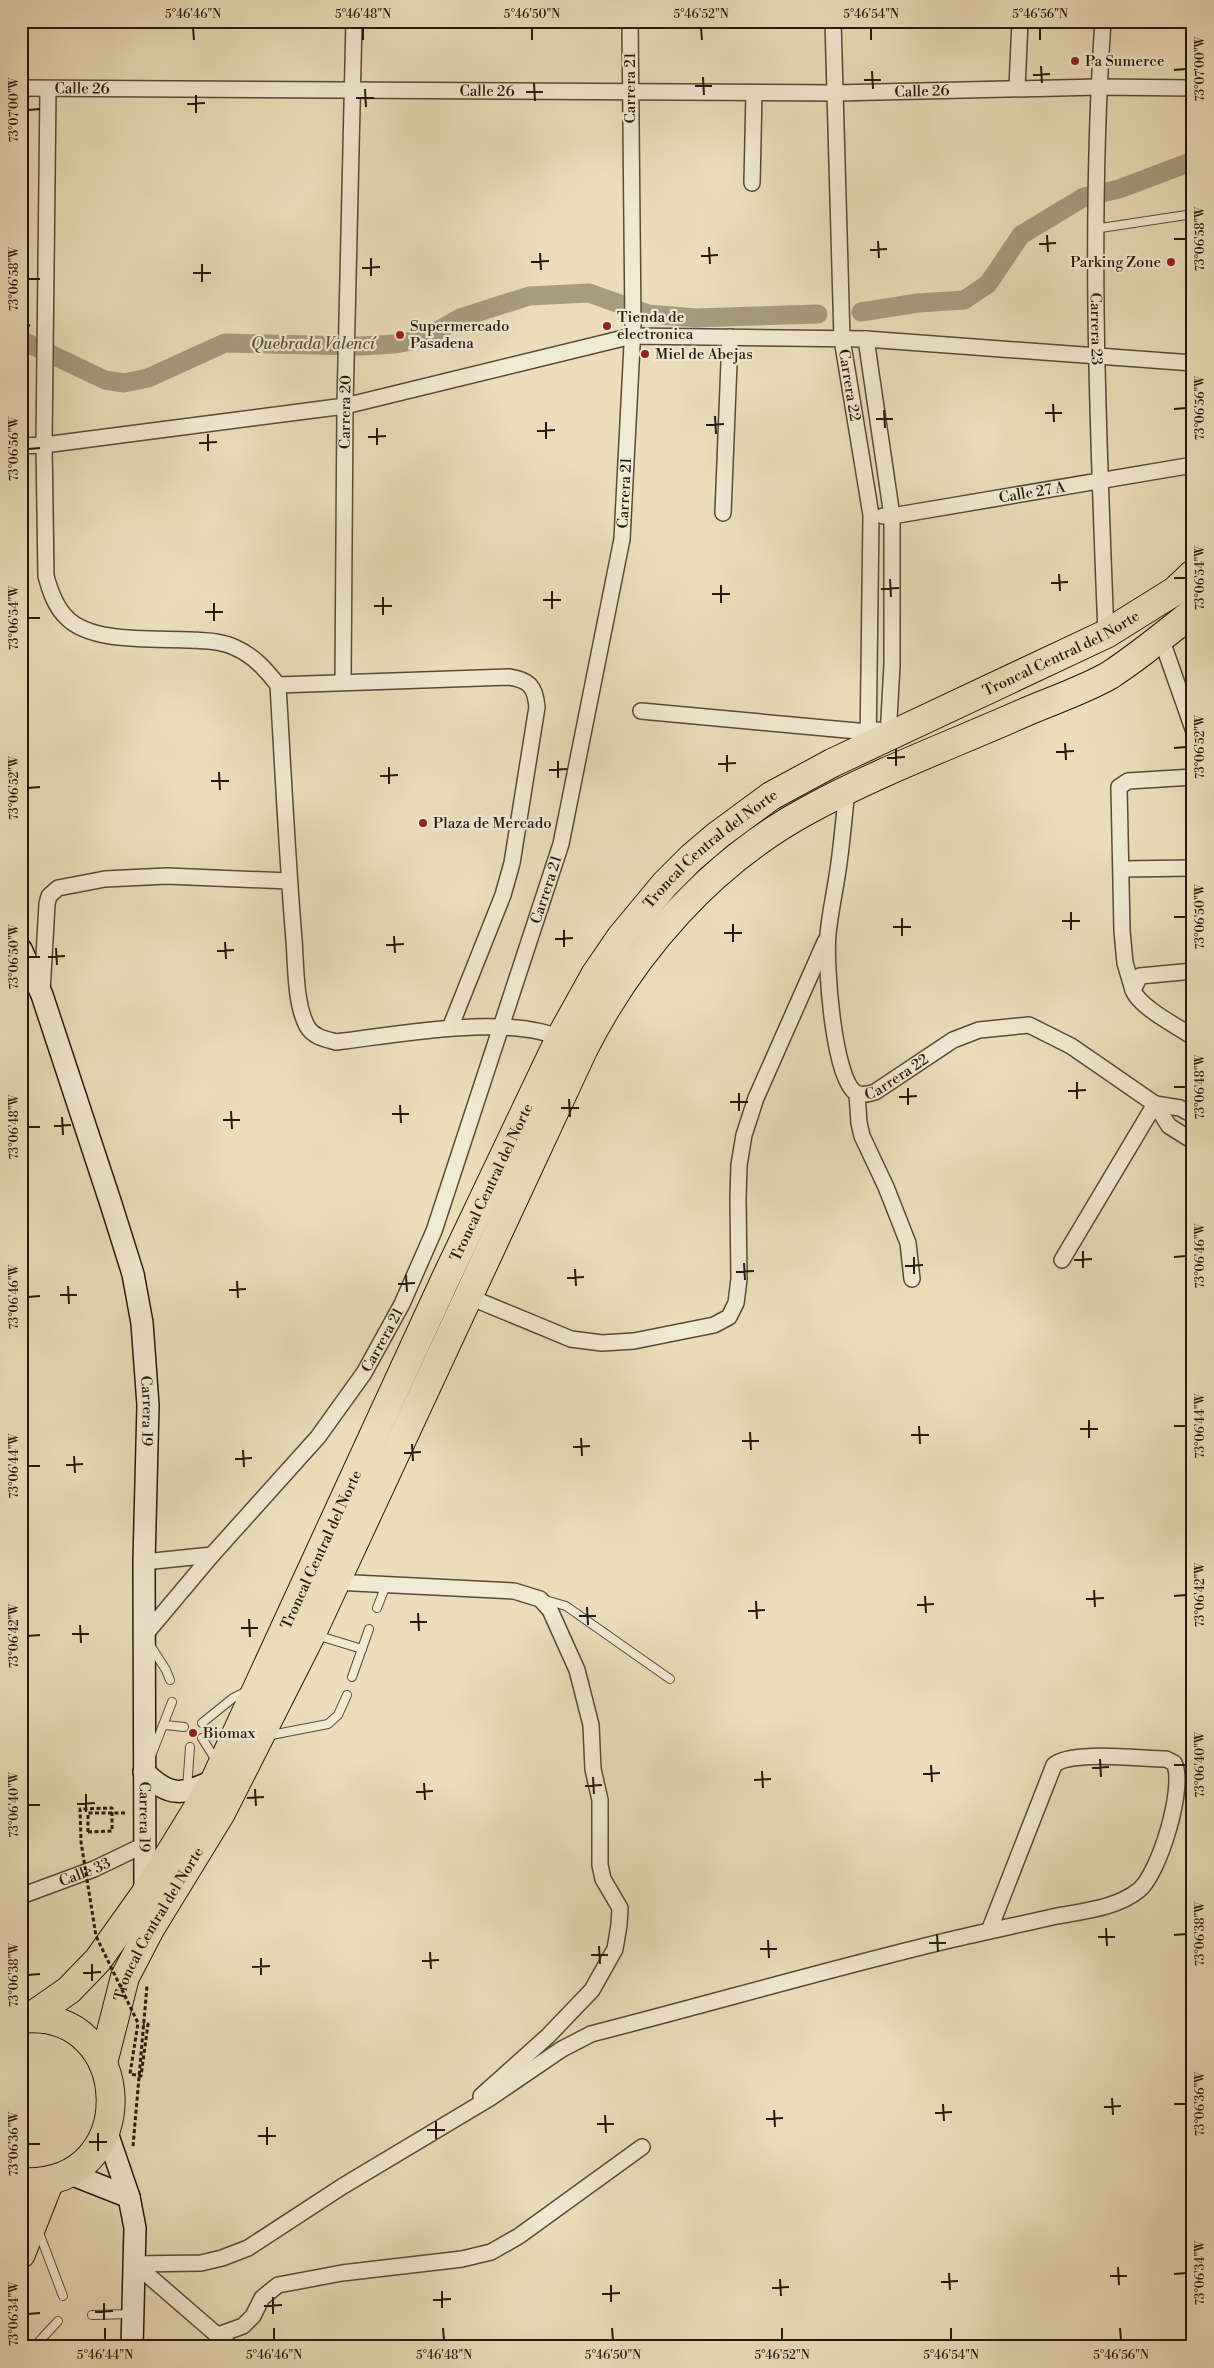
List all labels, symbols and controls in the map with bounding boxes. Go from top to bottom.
text: 5°46'46"N [165,7,221,22]
text: 5°46'48"N [335,7,391,22]
text: 5°46'50"N [504,7,560,22]
text: 5°46'52"N [673,7,729,22]
text: 5°46'54"N [843,7,899,22]
text: 5°46'56"N [1012,7,1068,22]
text: 73°07'00"W [1193,35,1208,102]
street label: Carrera 21 [621,52,640,123]
place label: Pa Sumerce [1085,52,1165,71]
marker: Pa Sumerce [1069,55,1081,67]
text: 73°07'00"W [7,76,22,143]
street label: Calle 26 [54,79,110,99]
street label: Calle 26 [894,81,950,102]
street label: Calle 26 [459,82,515,101]
text: 73°06'58"W [1193,206,1208,271]
text: 73°06'58"W [7,246,22,311]
place label: Parking Zone [1070,253,1161,272]
marker: Parking Zone [1165,256,1177,268]
street label: Carrera 23 [1086,292,1106,365]
place label: Tienda de electronica [617,308,694,344]
place label: Supermercado Pasadena [410,317,509,353]
marker: Tienda de electronica [601,320,613,332]
marker: Supermercado Pasadena [394,329,406,341]
water label: Quebrada Valencí [251,334,377,354]
place label: Miel de Abejas [655,345,753,364]
marker: Miel de Abejas [639,348,651,360]
street label: Carrera 22 [834,348,864,423]
street label: Carrera 20 [336,375,356,449]
text: 73°06'56"W [1193,375,1208,440]
text: 73°06'56"W [7,416,22,481]
street label: Carrera 21 [614,457,636,529]
street label: Calle 27 A [998,478,1067,508]
text: 73°06'54"W [1193,545,1208,610]
text: 73°06'54"W [7,585,22,650]
street label: Troncal Central del Norte [980,607,1143,701]
text: 73°06'52"W [1193,714,1208,779]
text: 73°06'52"W [7,755,22,820]
street label: Troncal Central del Norte [640,785,781,913]
place label: Plaza de Mercado [433,814,552,833]
marker: Plaza de Mercado [417,817,429,829]
street label: Carrera 21 [526,853,567,926]
text: 73°06'50"W [1193,883,1208,950]
text: 73°06'50"W [7,923,22,990]
street label: Carrera 22 [863,1050,932,1105]
text: 73°06'48"W [1193,1053,1208,1119]
text: 73°06'48"W [7,1093,22,1159]
street label: Troncal Central del Norte [446,1100,538,1265]
text: 73°06'46"W [1193,1222,1208,1288]
text: 73°06'46"W [7,1263,22,1329]
street label: Carrera 21 [357,1304,408,1376]
street label: Carrera 19 [136,1375,157,1447]
text: 73°06'44"W [1193,1392,1208,1459]
text: 73°06'44"W [7,1432,22,1499]
street label: Troncal Central del Norte [277,1467,366,1632]
text: 73°06'42"W [1193,1562,1208,1627]
text: 73°06'42"W [7,1603,22,1668]
place label: Biomax [202,1724,256,1743]
marker: Biomax [187,1727,199,1739]
text: 73°06'40"W [1193,1731,1208,1798]
text: 73°06'40"W [7,1771,22,1838]
street label: Carrera 19 [135,1781,154,1852]
street label: Troncal Central del Norte [110,1844,208,2003]
street label: Calle 33 [56,1853,114,1891]
text: 73°06'38"W [1193,1901,1208,1966]
text: 73°06'38"W [7,1942,22,2007]
text: 73°06'36"W [1193,2071,1208,2136]
text: 73°06'36"W [7,2111,22,2176]
text: 73°06'34"W [1193,2240,1208,2305]
text: 73°06'34"W [7,2281,22,2346]
text: 5°46'44"N [77,2348,133,2363]
text: 5°46'46"N [246,2348,302,2363]
text: 5°46'48"N [416,2348,472,2363]
text: 5°46'50"N [585,2348,641,2363]
text: 5°46'52"N [754,2348,810,2363]
text: 5°46'54"N [923,2348,979,2363]
text: 5°46'56"N [1093,2348,1149,2363]

